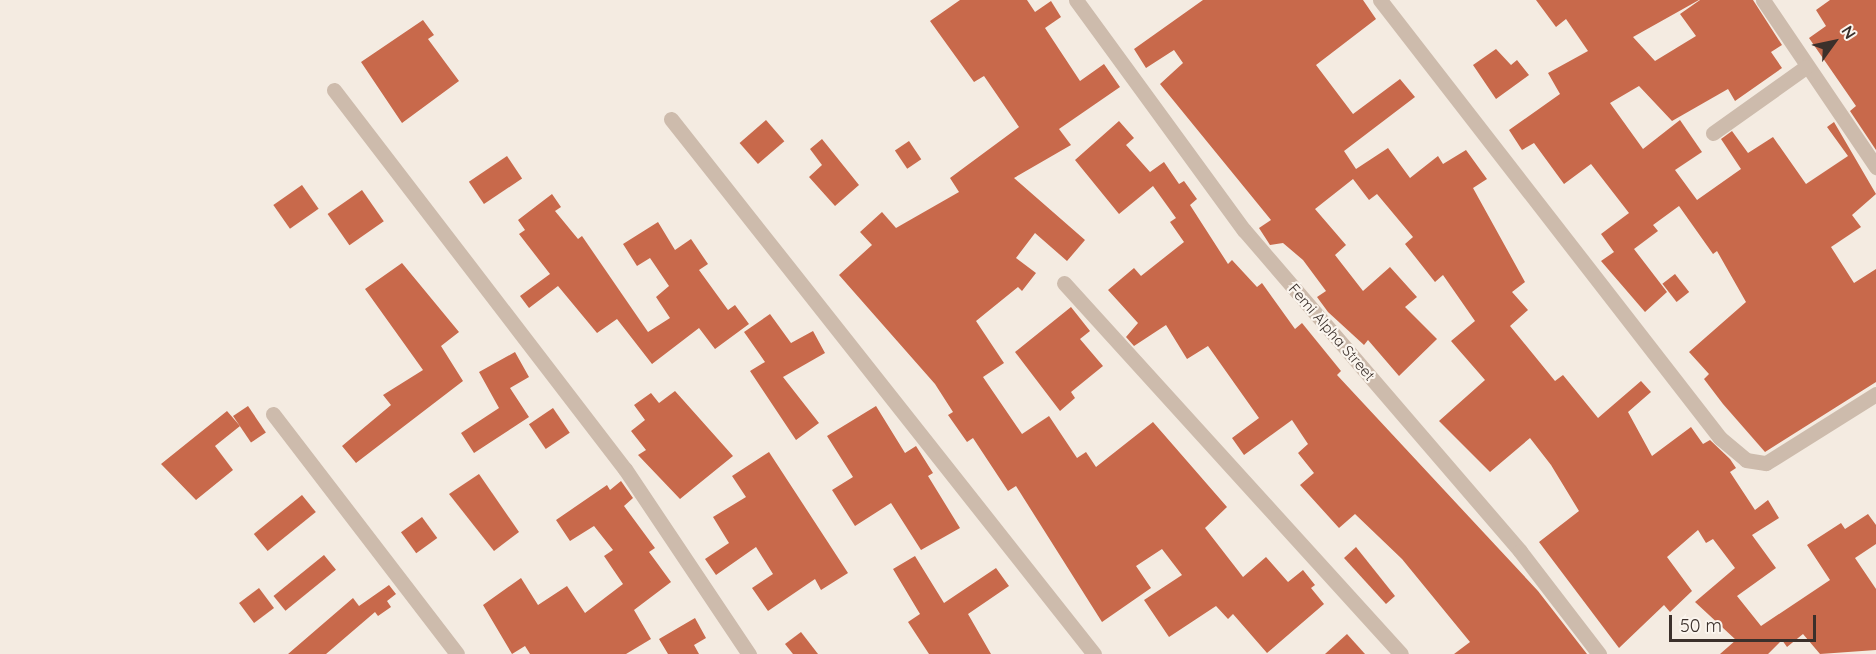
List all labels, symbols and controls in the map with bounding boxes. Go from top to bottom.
north arrow [1804,12,1864,72]
text: N [1838,22,1861,43]
street label: Femi Alpha Street [1285,280,1379,384]
scale bar [1672,603,1819,641]
text: 50 m [1680,614,1722,637]

